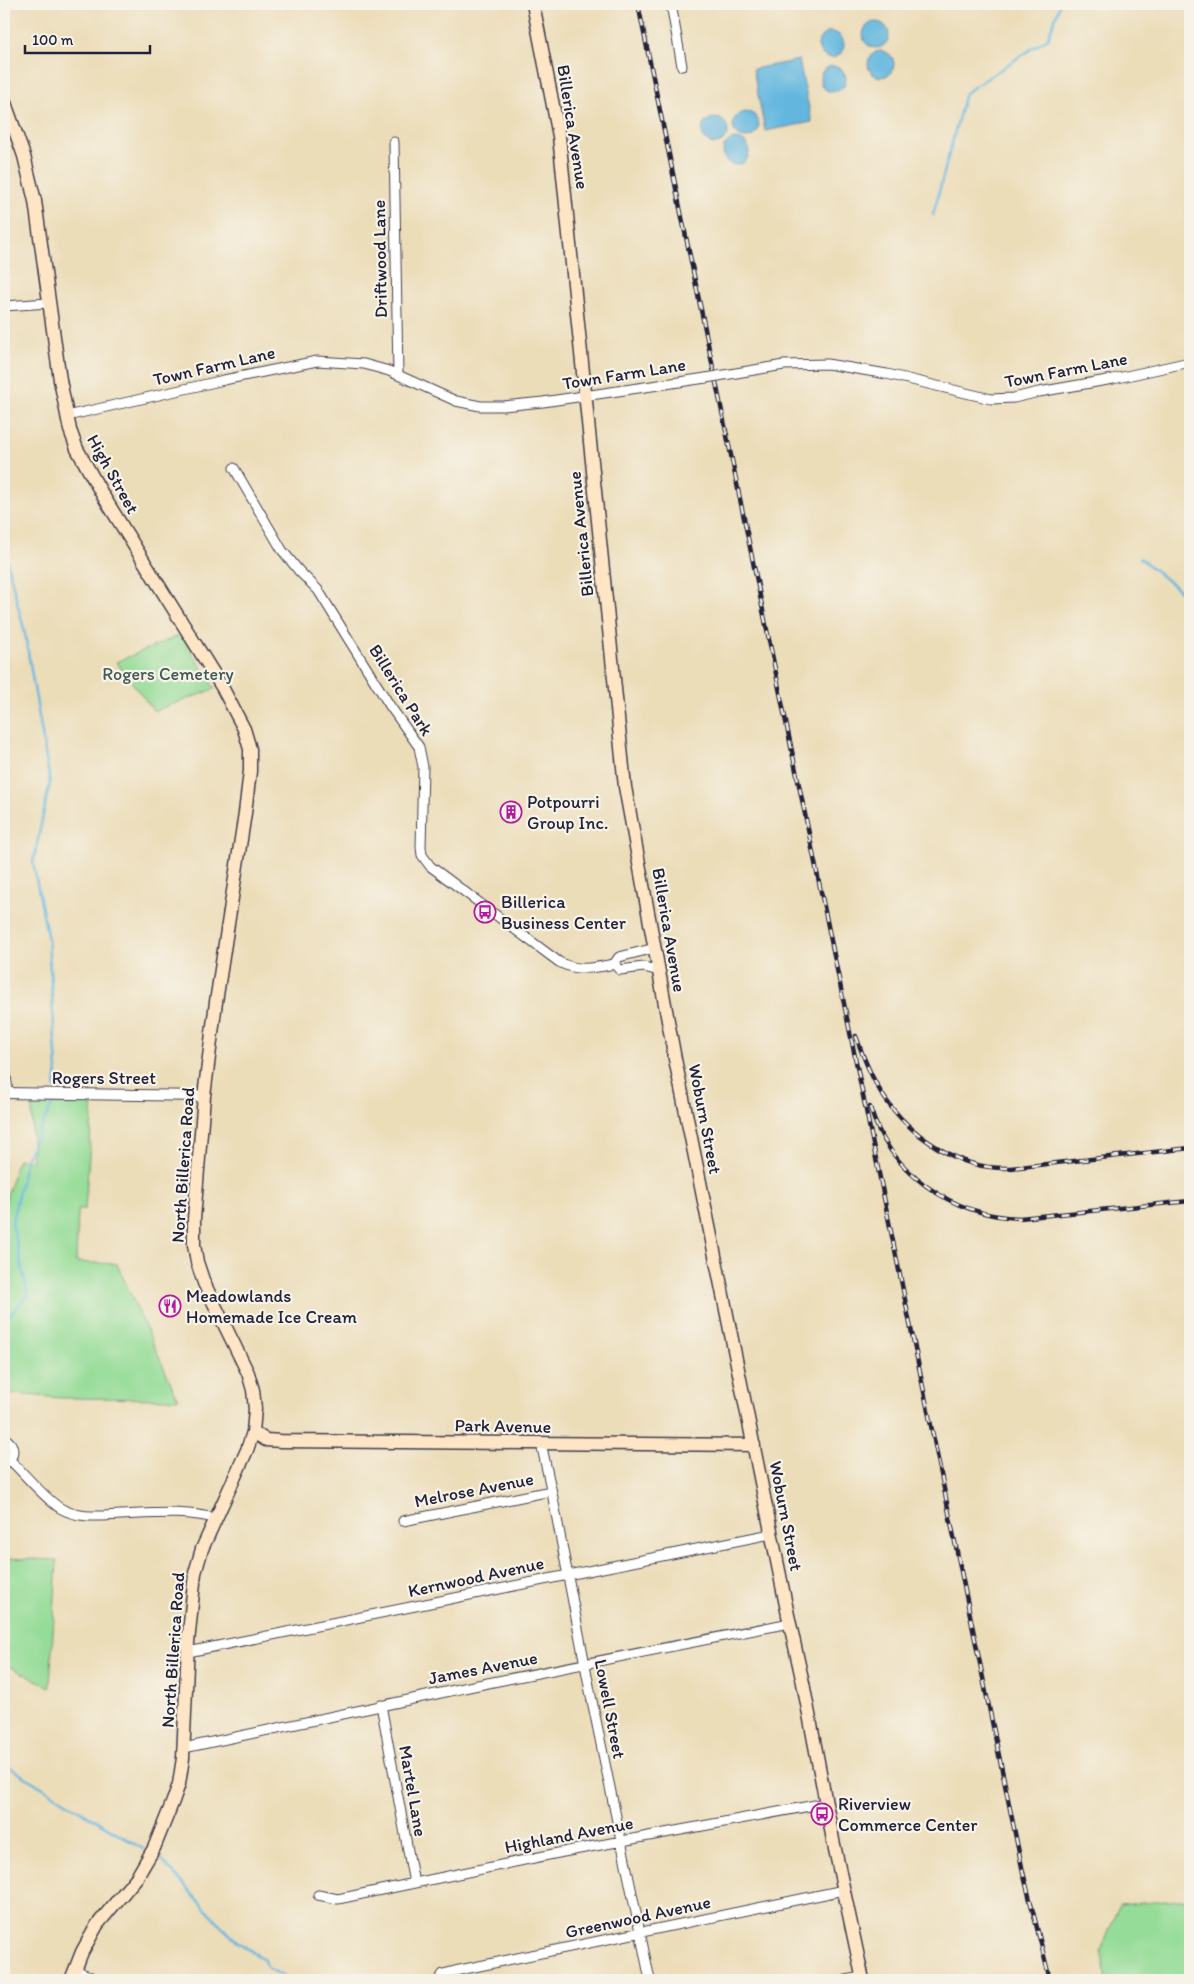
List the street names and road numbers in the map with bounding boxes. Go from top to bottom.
street label: Billerica Avenue [552,63,594,191]
street label: Driftwood Lane [368,200,392,318]
street label: Town Farm Lane [151,341,277,391]
street label: Town Farm Lane [1003,347,1129,393]
street label: Town Farm Lane [561,353,687,395]
street label: High Street [82,430,144,518]
street label: Billerica Avenue [563,470,599,598]
street label: Billerica Park [364,640,438,740]
street label: Billerica Avenue [647,866,691,994]
street label: Woburn Street [684,1062,727,1176]
street label: Rogers Street [52,1067,156,1089]
street label: North Billerica Road [167,1086,199,1243]
street label: Park Avenue [455,1414,551,1438]
street label: Woburn Street [765,1459,808,1573]
street label: Melrose Avenue [413,1468,535,1512]
street label: Kernwood Avenue [406,1552,546,1602]
street label: North Billerica Road [157,1571,189,1728]
street label: James Avenue [427,1647,539,1689]
street label: Lowell Street [590,1657,630,1761]
street label: Martel Lane [394,1744,432,1838]
street label: Highland Avenue [503,1812,635,1858]
street label: Greenwood Avenue [563,1891,713,1943]

